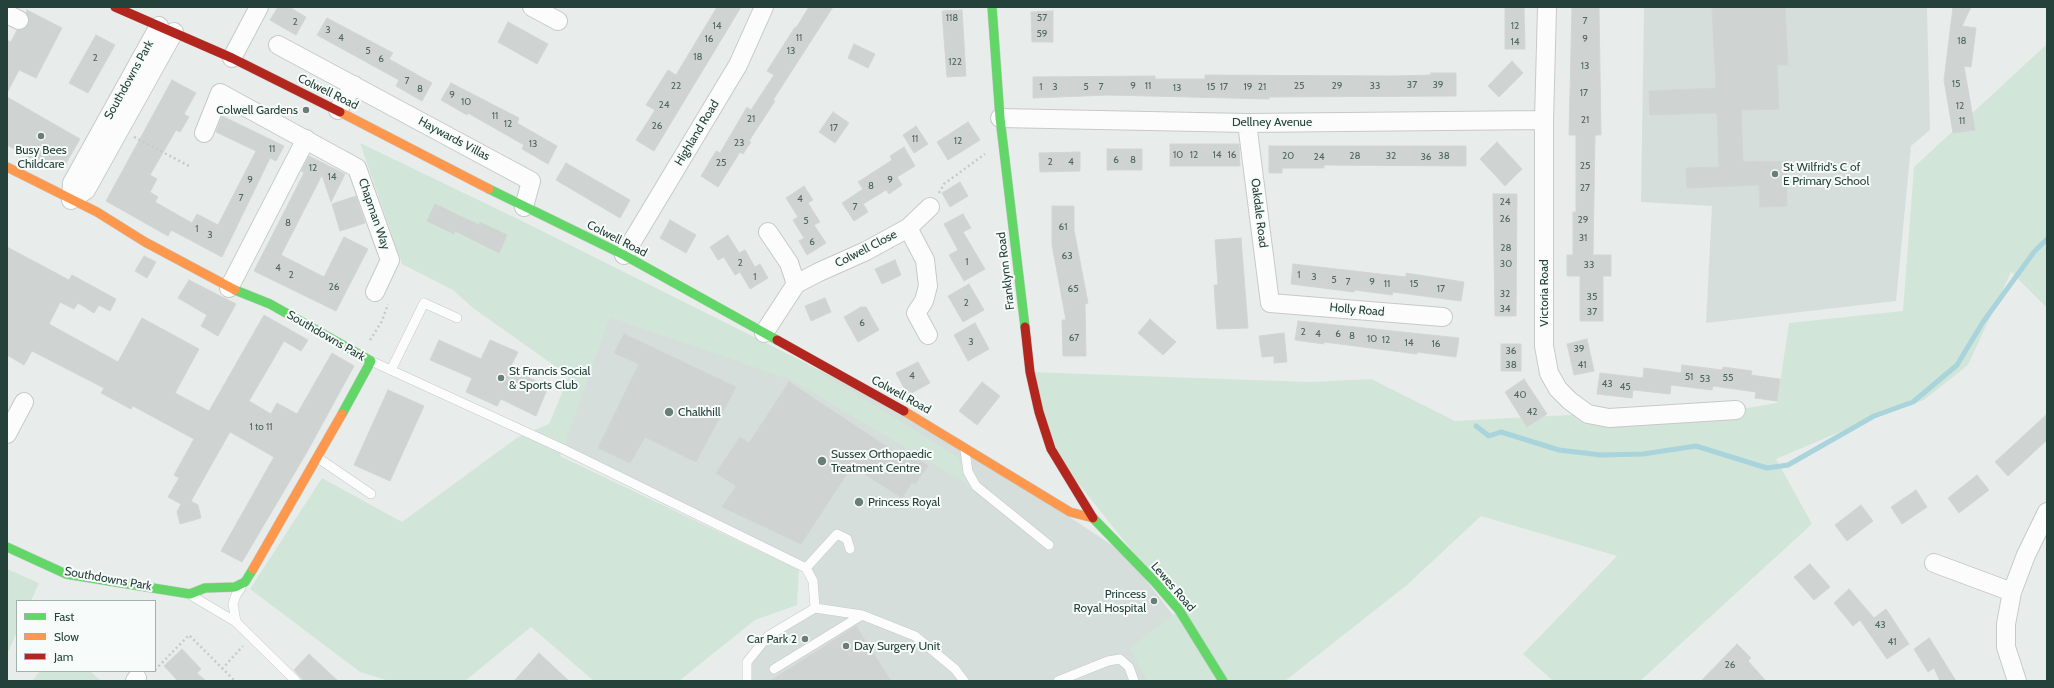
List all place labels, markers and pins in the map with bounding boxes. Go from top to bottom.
place label: Colwell Gardens [216,103,298,117]
marker: Colwell Gardens [301,105,311,115]
marker: Busy Bees Childcare [36,131,46,141]
place label: Busy Bees Childcare [15,143,67,171]
place label: St Wilfrid's C of E Primary School [1783,160,1869,188]
marker: St Wilfrid's C of E Primary School [1770,169,1780,179]
place label: St Francis Social & Sports Club [509,364,590,392]
marker: St Francis Social & Sports Club [496,373,506,383]
place label: Chalkhill [678,405,721,419]
marker: Chalkhill [663,406,675,418]
place label: Sussex Orthopaedic Treatment Centre [831,447,932,475]
marker: Sussex Orthopaedic Treatment Centre [816,455,828,467]
place label: Princess Royal [868,495,940,509]
marker: Princess Royal [853,496,865,508]
place label: Princess Royal Hospital [1074,587,1146,615]
marker: Princess Royal Hospital [1149,596,1159,606]
place label: Car Park 2 [747,632,797,646]
marker: Car Park 2 [800,634,810,644]
place label: Day Surgery Unit [854,639,940,653]
marker: Day Surgery Unit [841,641,851,651]

